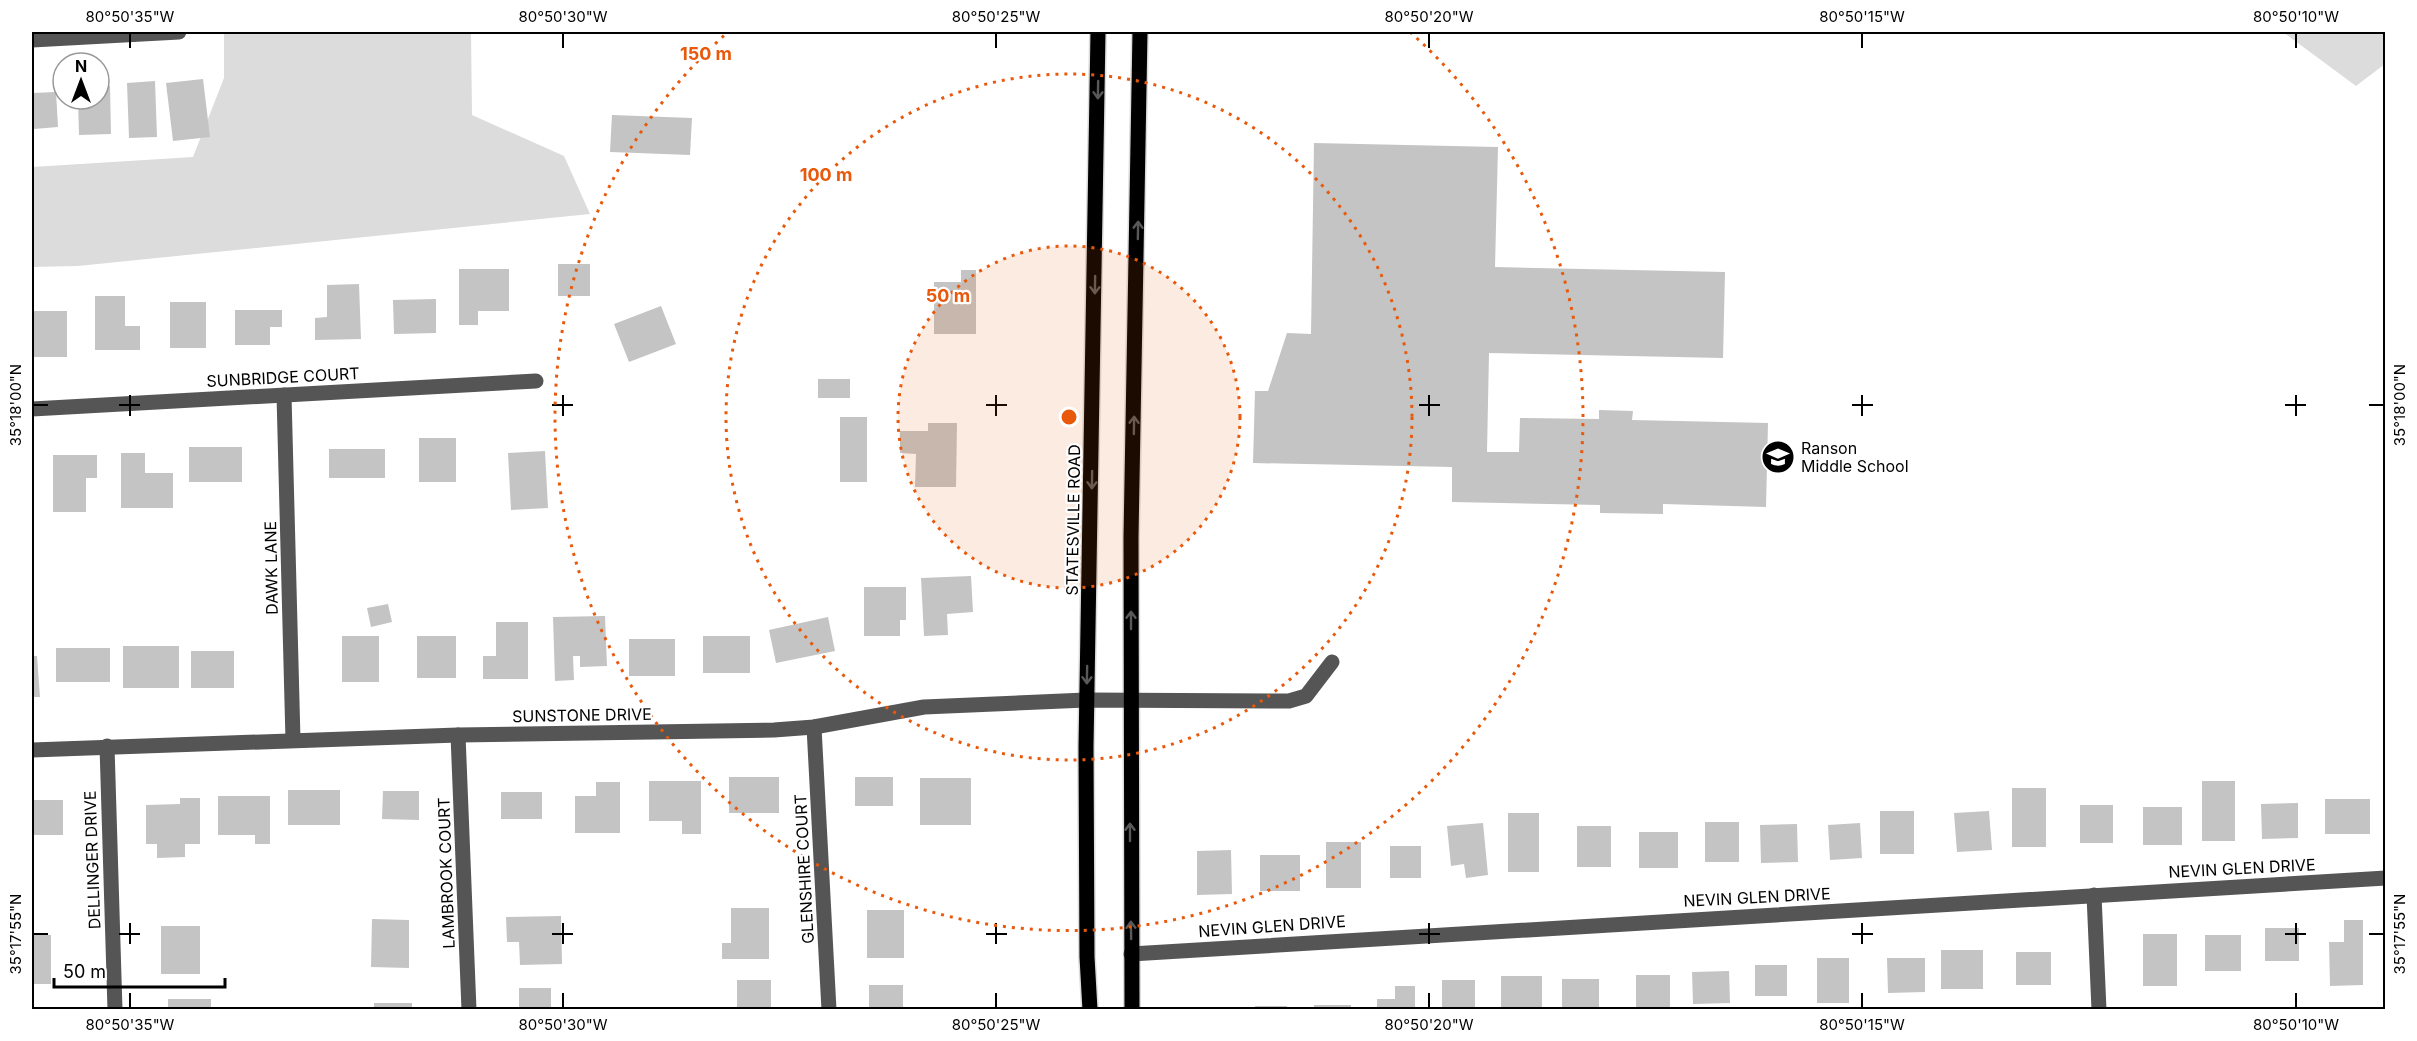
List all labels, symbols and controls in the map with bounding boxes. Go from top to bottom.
text: 80°50'35"W [86,7,175,26]
text: 80°50'30"W [518,7,608,26]
text: 80°50'25"W [952,7,1041,26]
text: 80°50'20"W [1384,7,1474,26]
text: 80°50'15"W [1819,7,1905,26]
text: 80°50'10"W [2253,7,2339,26]
text: 150 m [680,43,732,64]
north arrow [51,51,111,111]
text: N [75,56,87,76]
one-way arrow [1092,79,1103,99]
text: 100 m [800,164,852,185]
one-way arrow [1132,221,1143,241]
one-way arrow [1089,274,1101,294]
text: 50 m [926,285,970,306]
street label: SUNBRIDGE COURT [206,363,360,391]
text: 35°18'00"N [6,364,25,446]
text: 35°18'00"N [2390,364,2409,446]
centre of rings [1059,407,1079,427]
one-way arrow [1128,416,1139,436]
place label: Ranson Middle School [1801,438,1909,476]
school or university icon: Ranson Middle School [1760,439,1796,475]
street label: STATESVILLE ROAD [1062,444,1084,596]
one-way arrow [1086,469,1097,489]
street label: DAWK LANE [260,521,282,615]
one-way arrow [1125,611,1137,631]
one-way arrow [1081,664,1093,684]
street label: SUNSTONE DRIVE [512,704,652,726]
street label: DELLINGER DRIVE [80,790,104,930]
street label: GLENSHIRE COURT [790,794,818,944]
street label: LAMBROOK COURT [433,797,459,949]
one-way arrow [1124,823,1136,843]
street label: NEVIN GLEN DRIVE [2168,854,2316,882]
street label: NEVIN GLEN DRIVE [1683,883,1831,911]
text: 35°17'55"N [6,894,25,974]
text: 35°17'55"N [2390,894,2409,974]
street label: NEVIN GLEN DRIVE [1198,911,1346,941]
one-way arrow [1125,921,1136,941]
scale bar [54,951,225,989]
text: 50 m [63,961,106,982]
text: 80°50'35"W [86,1015,175,1034]
text: 80°50'30"W [518,1015,608,1034]
text: 80°50'25"W [952,1015,1041,1034]
text: 80°50'20"W [1384,1015,1474,1034]
text: 80°50'15"W [1819,1015,1905,1034]
text: 80°50'10"W [2253,1015,2339,1034]

